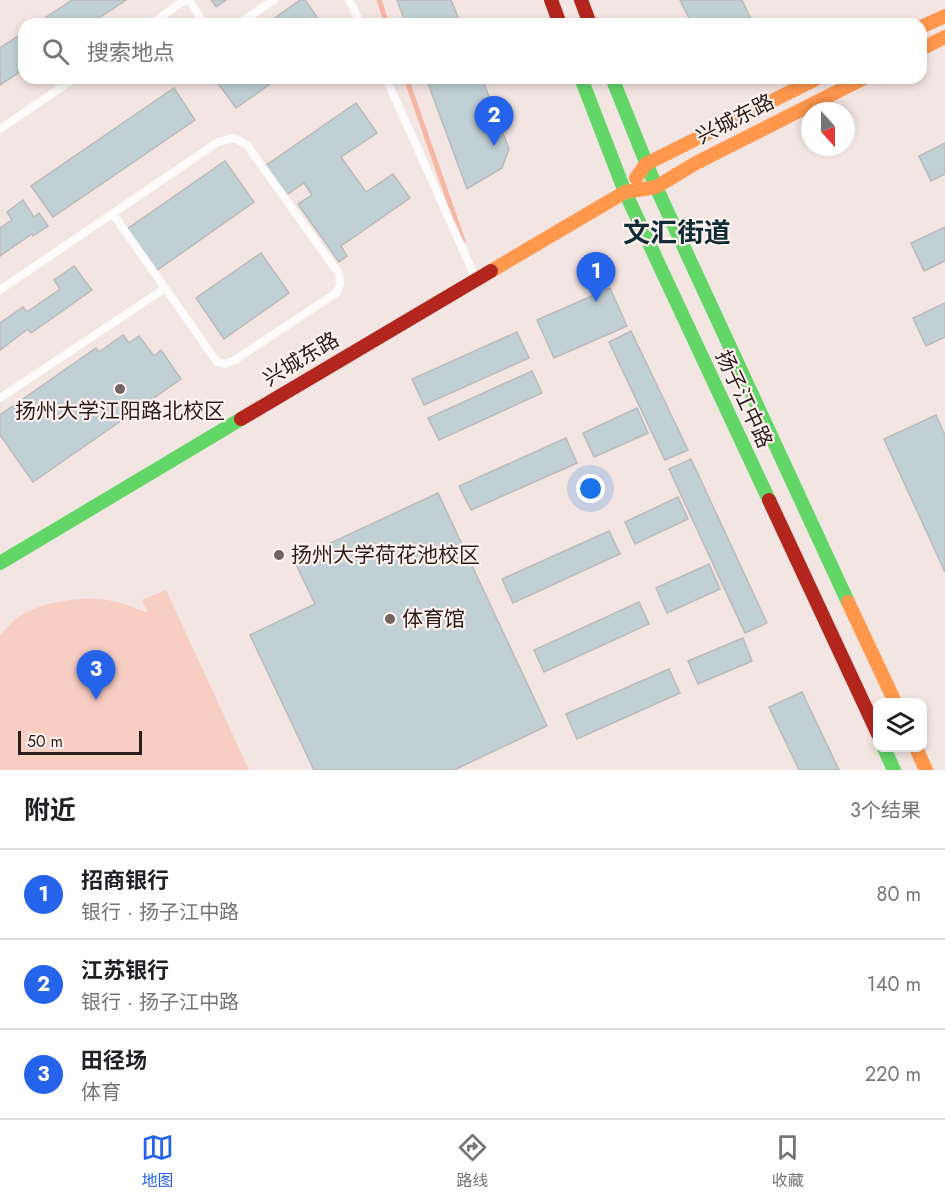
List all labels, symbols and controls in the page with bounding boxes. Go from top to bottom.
search box [18,18,927,84]
icon: search [39,35,72,68]
text: 搜索地点 [87,36,175,68]
street label: 兴城东路 [691,87,779,151]
pin: 2 [474,96,514,146]
north arrow [801,102,855,156]
district label: 文汇街道 [623,213,731,252]
pin: 1 [576,252,616,302]
street label: 兴城东路 [257,325,345,393]
street label: 扬子江中路 [708,345,780,453]
marker: 扬州大学江阳路北校区 [113,382,127,396]
place label: 扬州大学江阳路北校区 [15,396,225,426]
your location [576,474,605,503]
place label: 扬州大学荷花池校区 [291,540,480,570]
marker: 扬州大学荷花池校区 [272,548,286,562]
place label: 体育馆 [402,604,465,634]
marker: 体育馆 [383,612,397,626]
pin: 3 [76,650,116,700]
map controls [873,698,927,752]
button: layers [873,698,927,752]
scale bar [18,728,142,756]
text: 50 m [27,730,63,753]
text: 附近 [24,791,76,829]
text: 3个结果 [850,796,921,825]
text: 招商银行 [81,864,169,896]
text: 1 [38,880,49,909]
text: 80 m [876,880,921,909]
text: 银行 · 扬子江中路 [81,898,239,927]
text: 江苏银行 [81,954,169,986]
text: 2 [37,970,50,999]
text: 140 m [867,970,921,999]
text: 银行 · 扬子江中路 [81,988,239,1017]
text: 田径场 [81,1044,147,1076]
text: 3 [37,1060,50,1089]
text: 220 m [865,1060,921,1089]
text: 体育 [81,1078,121,1107]
tab: 地图 [141,1131,174,1192]
tab: 路线 [456,1131,489,1192]
tab: 收藏 [771,1131,804,1192]

